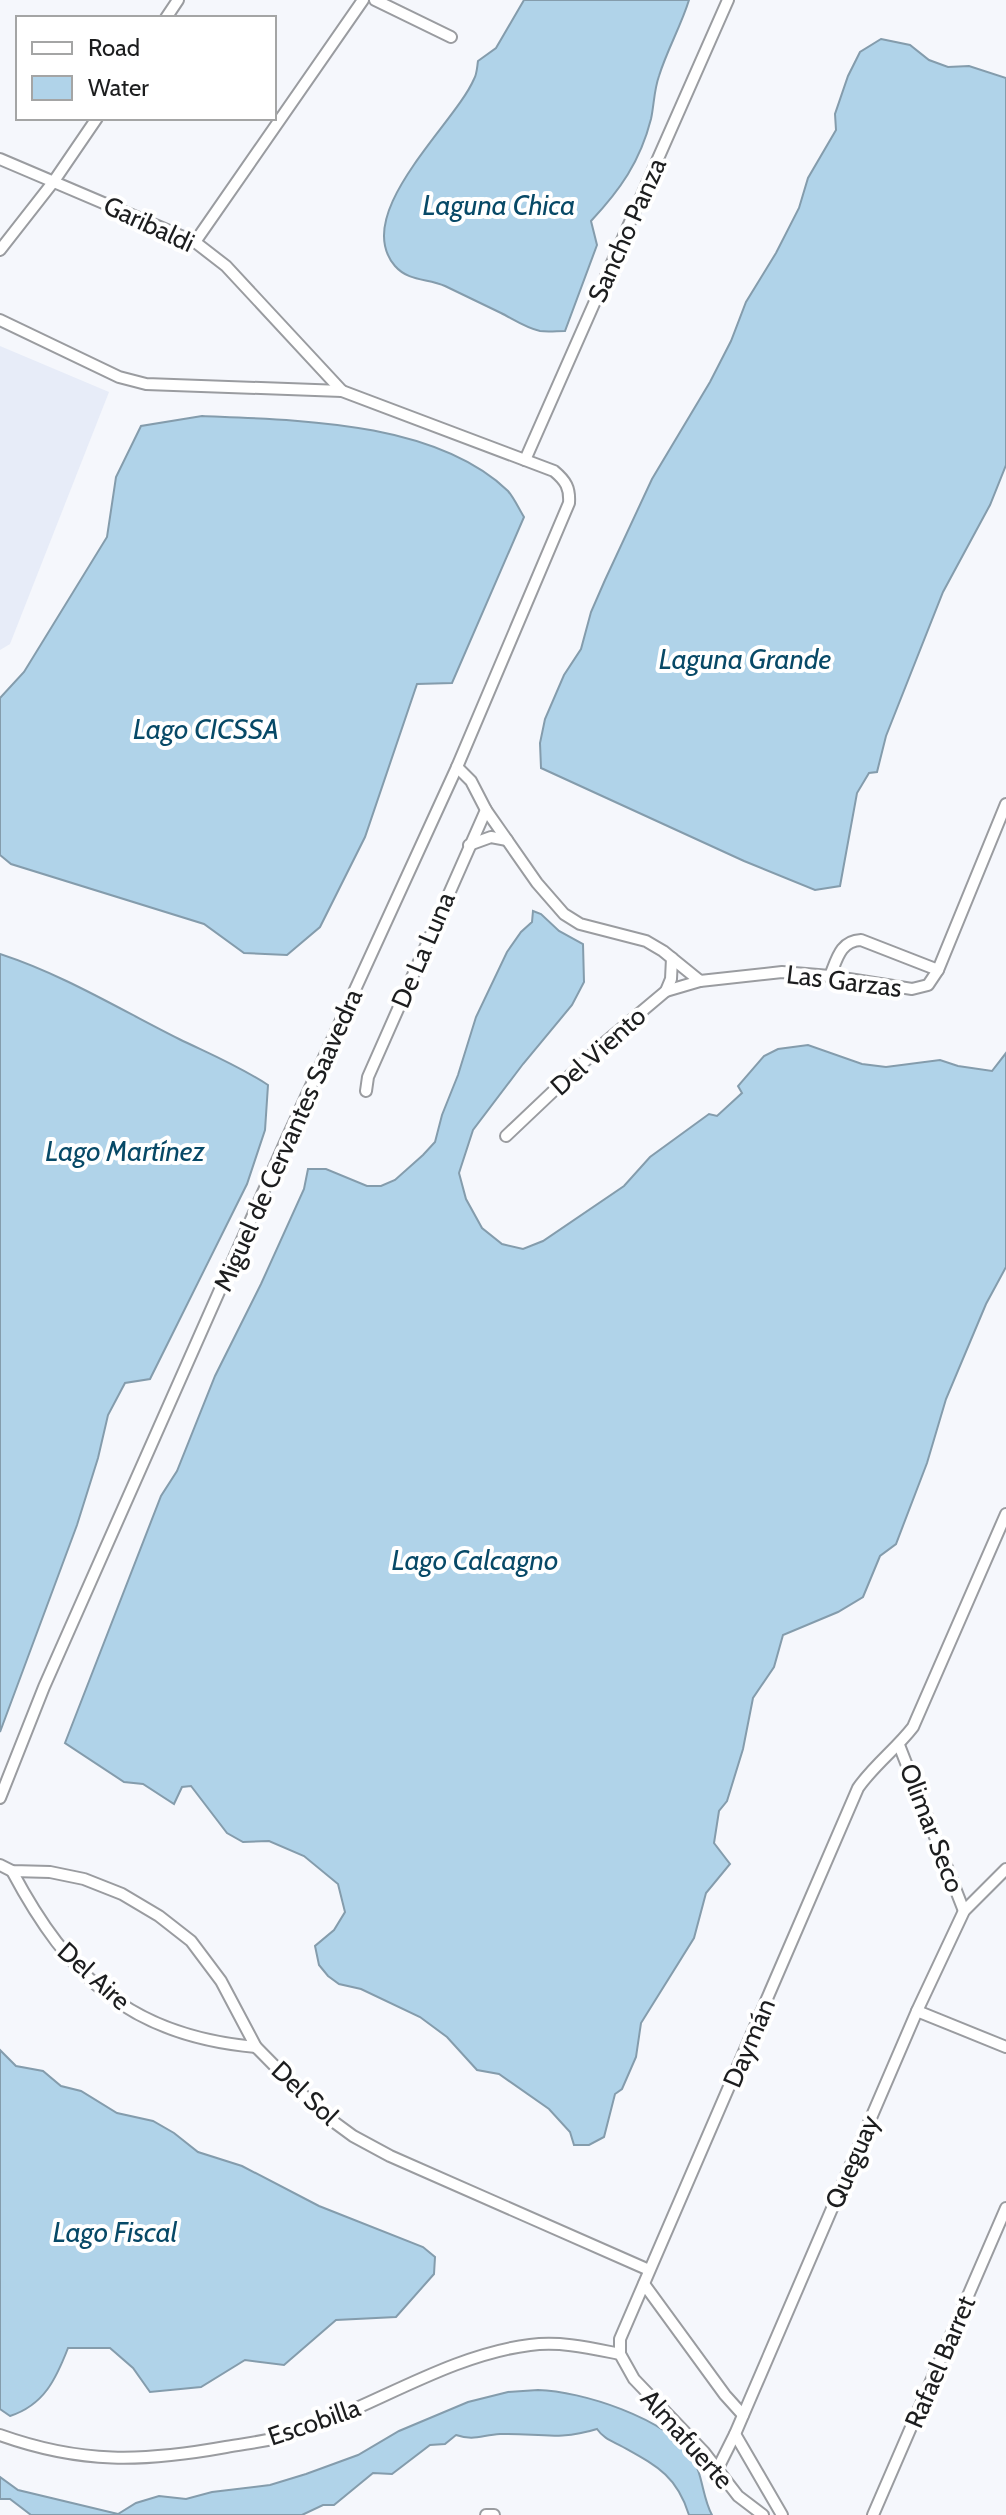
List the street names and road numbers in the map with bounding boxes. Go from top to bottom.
street label: Sancho Panza [581,152,673,307]
street label: Garibaldi [98,189,200,259]
street label: De La Luna [384,887,462,1013]
street label: Las Garzas [785,958,904,1004]
street label: Miguel de Cervantes Saavedra [207,983,369,1296]
street label: Del Viento [544,1000,652,1102]
street label: Olimar Seco [893,1759,971,1897]
street label: Del Aire [51,1935,137,2017]
street label: Daymán [716,1994,782,2092]
street label: Del Sol [265,2054,345,2132]
street label: Queguay [818,2110,886,2214]
street label: Rafael Barret [898,2291,982,2433]
street label: Almafuerte [634,2383,740,2495]
street label: Escobilla [264,2391,365,2453]

